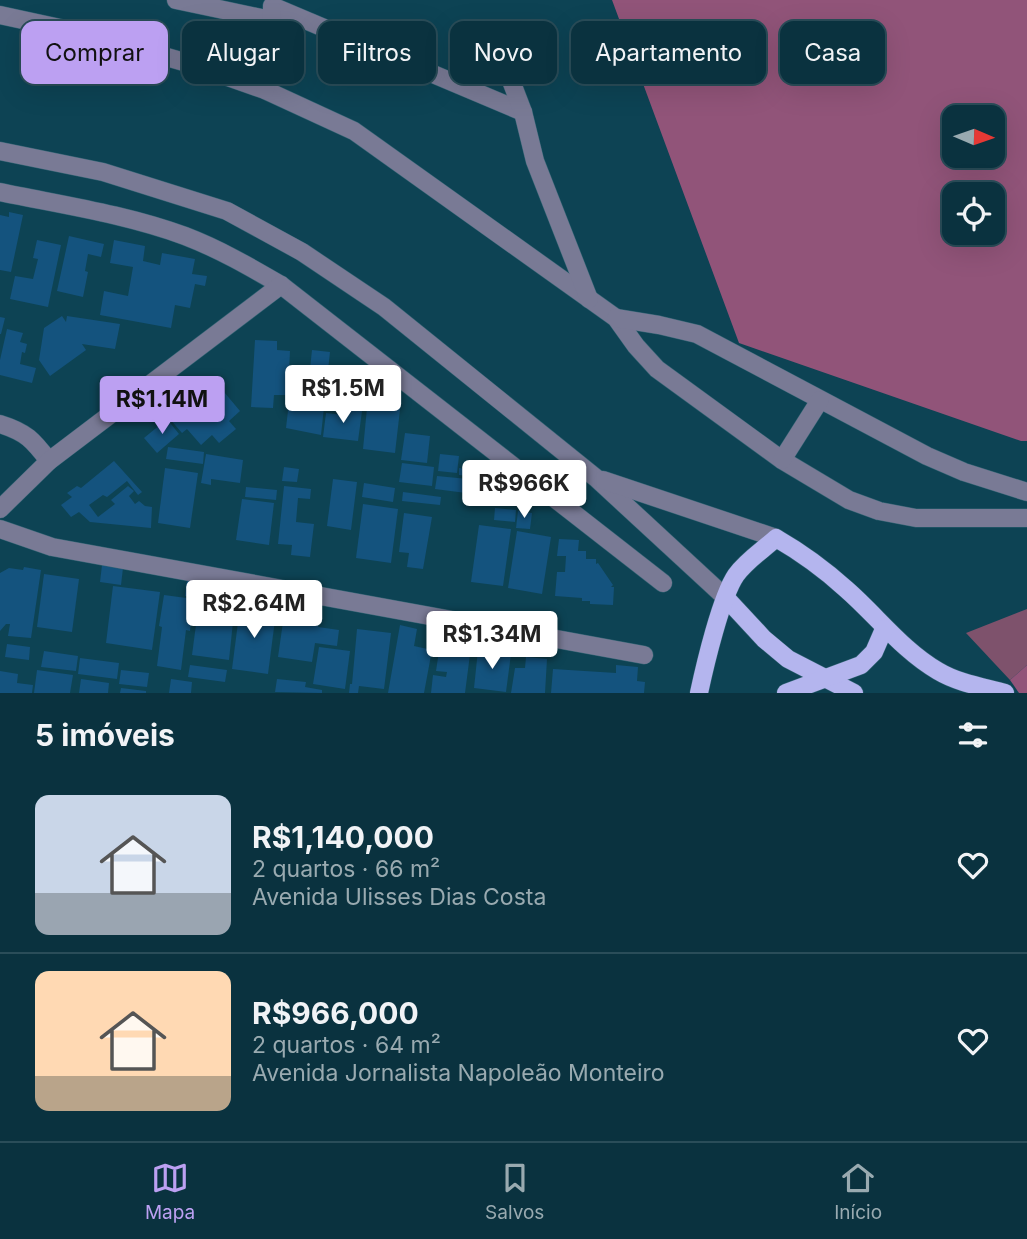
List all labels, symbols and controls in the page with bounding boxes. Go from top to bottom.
chip: Comprar [21,21,168,84]
chip: Alugar [182,21,304,84]
chip: Filtros [318,21,436,84]
chip: Novo [450,21,557,84]
chip: Apartamento [571,21,766,84]
chip: Casa [780,21,885,84]
north arrow [942,105,1004,168]
map controls [942,105,1005,245]
button: locate [942,182,1005,245]
pin: R$1.5M [286,366,400,425]
text: R$1.5M [301,374,385,402]
pin: R$1.14M [97,376,227,436]
text: R$1.14M [116,385,208,413]
pin: R$966K [467,461,581,520]
text: R$966K [478,469,570,497]
pin: R$2.64M [189,580,319,640]
text: R$2.64M [202,589,306,617]
pin: R$1.34M [427,612,557,671]
text: R$1.34M [442,620,542,648]
icon: filters [954,716,992,754]
text: 5 imóveis [35,717,175,753]
text: R$1,140,000 [252,819,434,855]
icon: home [91,823,175,907]
icon: heart [954,846,992,884]
text: 2 quartos · 66 m² [252,855,440,883]
text: Avenida Ulisses Dias Costa [252,883,546,911]
text: R$966,000 [252,995,419,1031]
icon: home [91,999,175,1083]
icon: heart [954,1022,992,1060]
text: 2 quartos · 64 m² [252,1031,441,1059]
text: Avenida Jornalista Napoleão Monteiro [252,1059,665,1087]
tab: Mapa [145,1159,195,1224]
tab: Salvos [485,1159,544,1224]
tab: Início [834,1159,882,1224]

